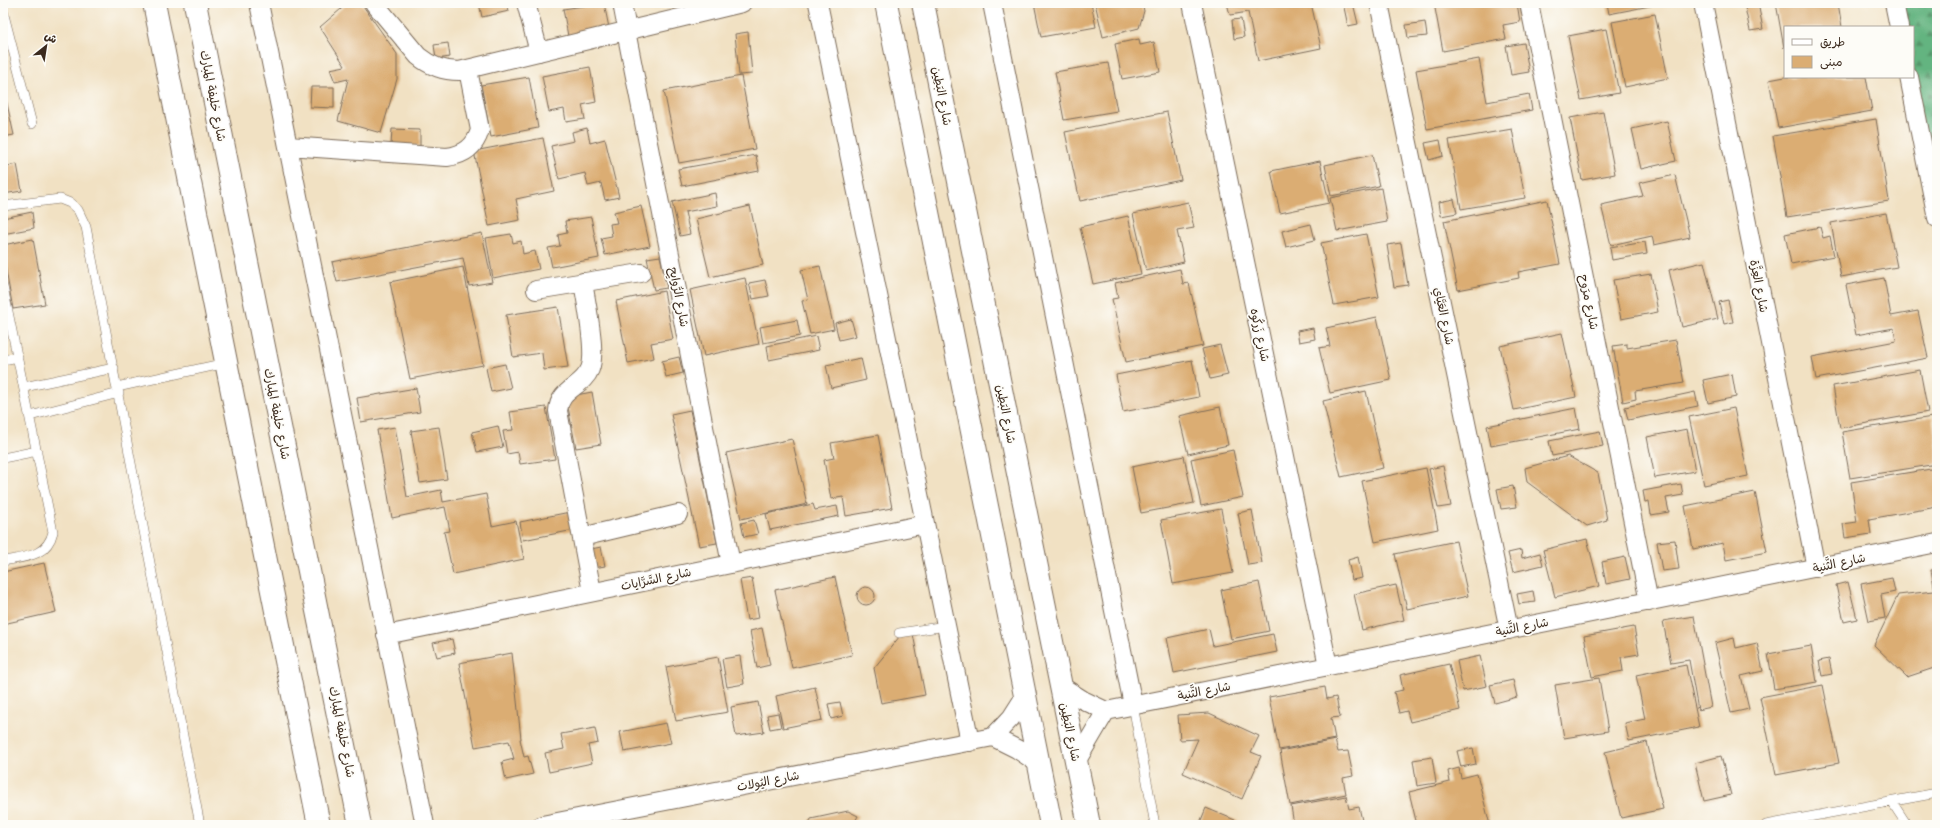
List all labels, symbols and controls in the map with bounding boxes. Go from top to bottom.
north arrow [26,26,66,66]
legend [1784,26,1914,78]
text: ش [42,28,60,47]
text: طريق [1820,34,1845,50]
street label: شارع خليفة المبارك [195,49,230,143]
text: مبنى [1820,54,1843,70]
street label: شارع البَطِين [927,65,956,127]
street label: شارع العِزَّة [1745,258,1773,314]
street label: شارع الرُّوايِح [664,266,693,329]
street label: شارع مرَوح [1575,273,1602,331]
street label: شارع العَيَّاي [1429,286,1458,347]
street label: شارع زَركُوه [1246,307,1274,363]
street label: شارع خليفة المبارك [259,367,294,461]
street label: شارع البَطِين [991,383,1020,445]
street label: شارع الثَّنية [1811,548,1867,577]
street label: شارع السَّرَّايات [619,564,693,595]
street label: شارع الثَّنية [1494,612,1550,641]
street label: شارع الثَّنية [1176,676,1232,705]
street label: شارع خليفة المبارك [324,685,359,779]
street label: شارع البَطِين [1055,701,1084,763]
street label: شارع اليُولات [735,767,801,796]

